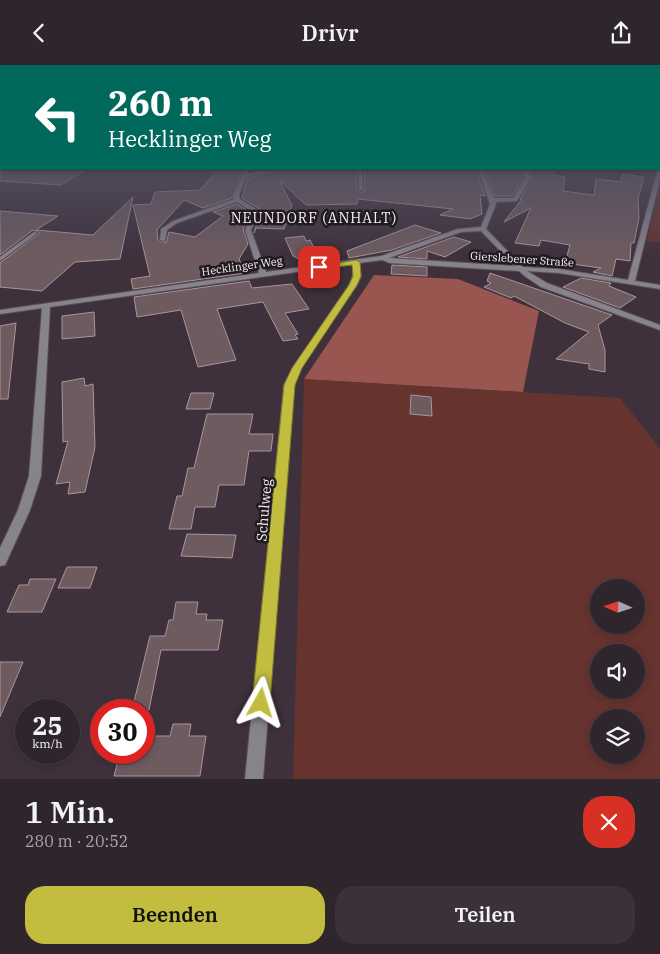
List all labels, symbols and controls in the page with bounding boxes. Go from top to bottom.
text: Drivr [302,18,358,47]
icon: back [25,19,53,47]
icon: share [607,19,635,47]
text: 260 m [108,80,213,126]
icon: left [25,85,90,150]
text: Hecklinger Weg [108,124,271,153]
district label: NEUNDORF (ANHALT) [231,209,397,227]
pin [298,246,340,288]
street label: Gierslebener Straße [470,248,574,270]
street label: Hecklinger Weg [201,253,283,279]
icon: arrive [305,253,333,281]
street label: Schulweg [252,477,276,542]
north arrow [590,579,645,634]
map controls [590,579,645,764]
button: sound [590,644,645,699]
position arrow [234,676,286,728]
speed limit sign: 30 [90,699,155,764]
text: 25 [32,709,63,742]
button: layers [590,709,645,764]
text: km/h [32,736,63,751]
text: 1 Min. [25,792,115,831]
button: close [583,796,635,848]
text: 280 m · 20:52 [25,831,128,851]
button: Beenden [25,886,325,944]
button: Teilen [335,886,635,944]

